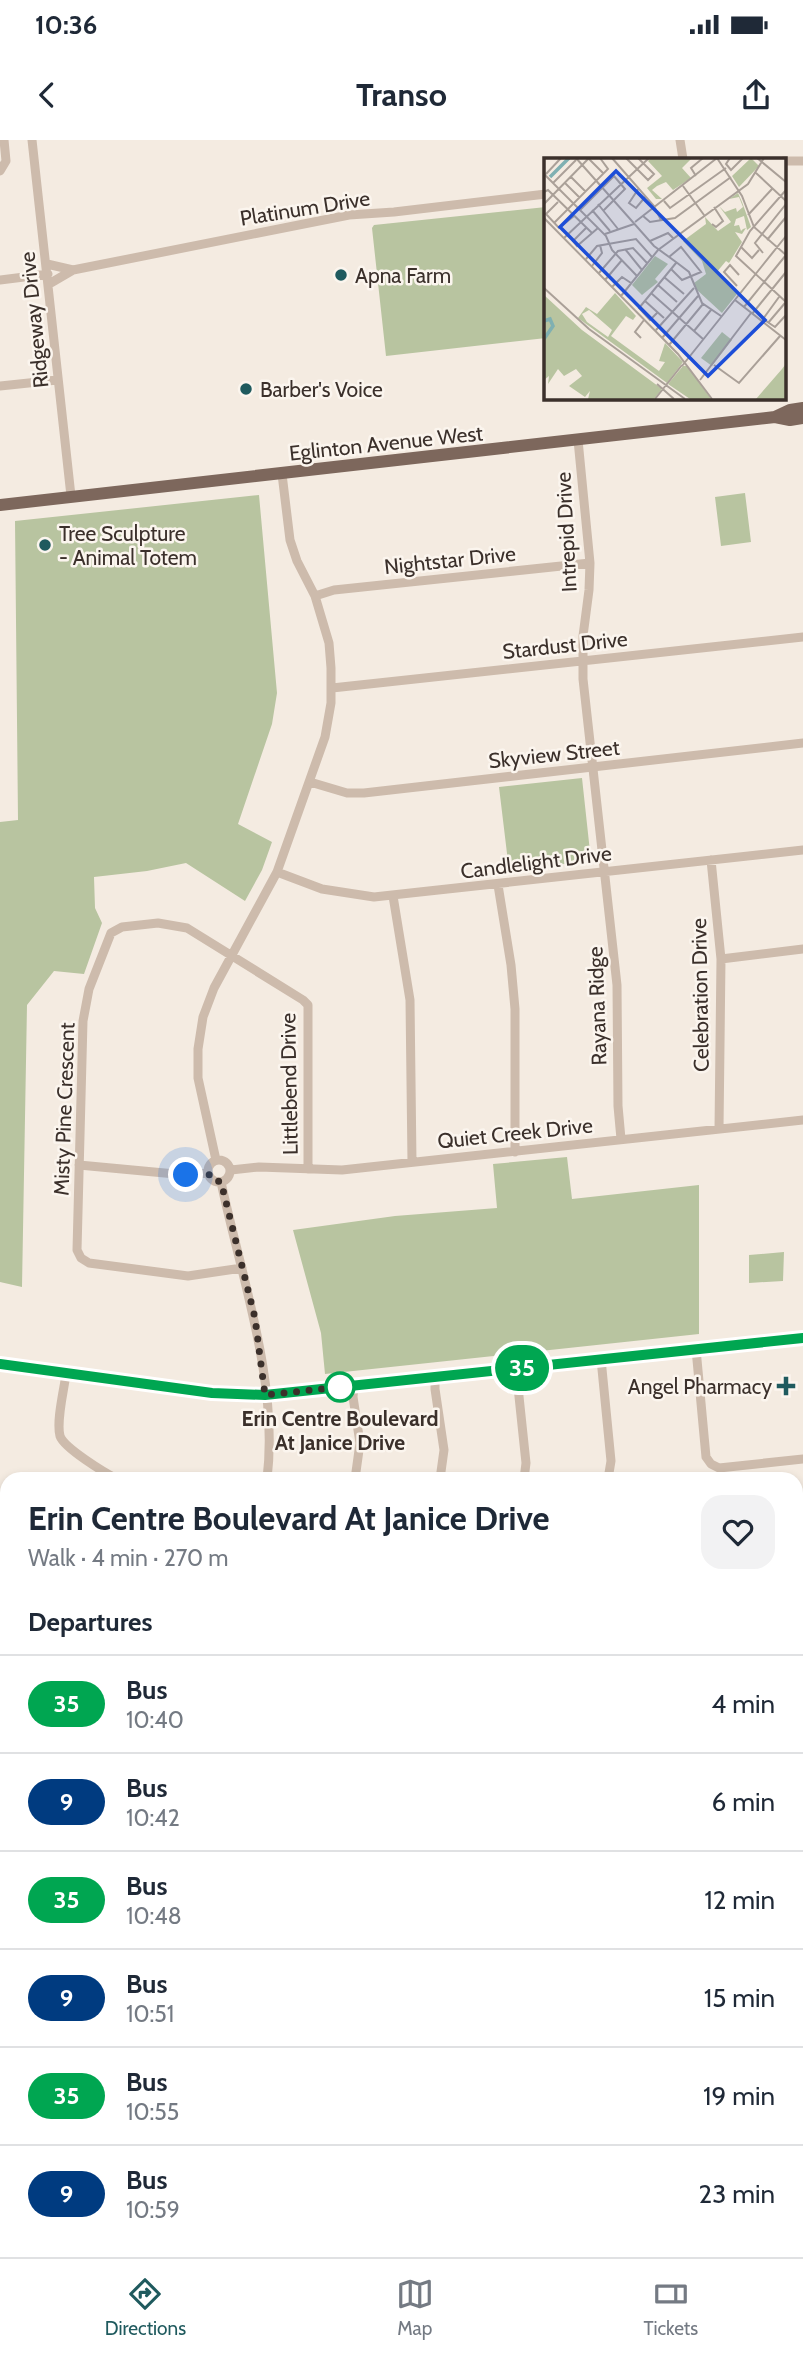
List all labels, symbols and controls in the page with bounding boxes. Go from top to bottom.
text: 10:36 [35,9,97,41]
text: Transo [356,75,447,114]
icon: back [28,76,66,114]
icon: share [737,76,775,114]
inset map [544,158,786,399]
street label: Platinum Drive [238,185,372,231]
street label: Ridgeway Drive [14,250,54,389]
place label: Apna Farm [355,263,451,288]
marker: Apna Farm [333,267,349,283]
place label: Barber's Voice [260,377,383,402]
marker: Barber's Voice [238,381,254,397]
street label: Eglinton Avenue West [288,420,484,466]
street label: Intrepid Drive [550,471,582,593]
place label: Tree Sculpture - Animal Totem [59,521,197,570]
marker: Tree Sculpture - Animal Totem [37,537,53,553]
street label: Nightstar Drive [383,541,517,579]
street label: Stardust Drive [501,626,629,664]
street label: Skyview Street [487,735,621,773]
street label: Candlelight Drive [459,840,613,884]
street label: Celebration Drive [686,918,714,1072]
street label: Rayana Ridge [582,946,612,1066]
street label: Littlebend Drive [275,1012,303,1155]
street label: Misty Pine Crescent [48,1022,80,1196]
street label: Quiet Creek Drive [436,1112,594,1154]
your location [168,1157,203,1192]
line badge: 35 [490,1345,554,1391]
text: 35 [509,1353,535,1382]
marker: Erin Centre Boulevard At Janice Drive [325,1372,355,1402]
place label: Angel Pharmacy [628,1374,772,1399]
marker: Angel Pharmacy [778,1378,794,1394]
place label: Erin Centre Boulevard At Janice Drive [242,1406,438,1455]
button: heart [701,1495,775,1569]
text: Erin Centre Boulevard At Janice Drive [28,1498,550,1538]
text: Walk · 4 min · 270 m [28,1544,228,1572]
text: Departures [28,1606,152,1638]
text: Bus [126,1674,167,1706]
text: 4 min [711,1688,775,1720]
text: 35 [54,1689,79,1718]
text: 10:40 [126,1706,184,1734]
text: Bus [126,1772,167,1804]
text: 6 min [712,1786,775,1818]
text: 9 [60,1787,73,1816]
text: 10:42 [126,1804,180,1832]
text: Bus [126,1870,167,1902]
text: 12 min [704,1884,775,1916]
text: 35 [54,1885,79,1914]
text: 10:48 [126,1902,182,1930]
text: Bus [126,1968,167,2000]
text: 15 min [704,1982,775,2014]
text: 9 [60,1983,73,2012]
text: 10:51 [126,2000,174,2028]
text: Bus [126,2066,167,2098]
text: 19 min [703,2080,775,2112]
text: 35 [54,2081,79,2110]
text: 10:55 [126,2098,179,2126]
text: Bus [126,2164,167,2196]
text: 23 min [699,2178,775,2210]
text: 9 [60,2179,73,2208]
text: 10:59 [126,2196,180,2224]
tab: Directions [105,2275,186,2340]
tab: Map [396,2275,434,2340]
tab: Tickets [643,2275,698,2340]

